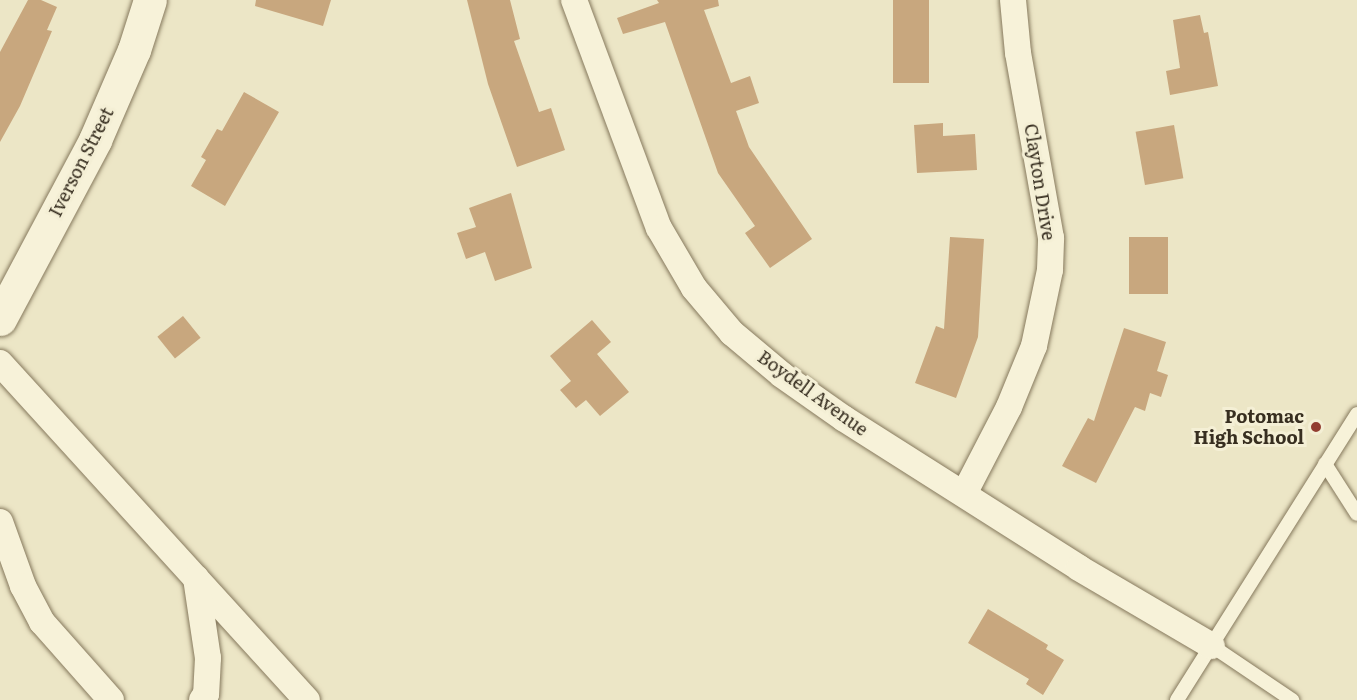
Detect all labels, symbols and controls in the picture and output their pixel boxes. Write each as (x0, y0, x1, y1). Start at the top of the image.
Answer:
street label: Iverson Street (44, 104, 118, 220)
street label: Clayton Drive (1020, 122, 1060, 242)
street label: Boydell Avenue (754, 346, 872, 440)
place label: Potomac High School (1194, 406, 1304, 448)
marker: Potomac High School (1309, 420, 1323, 434)

